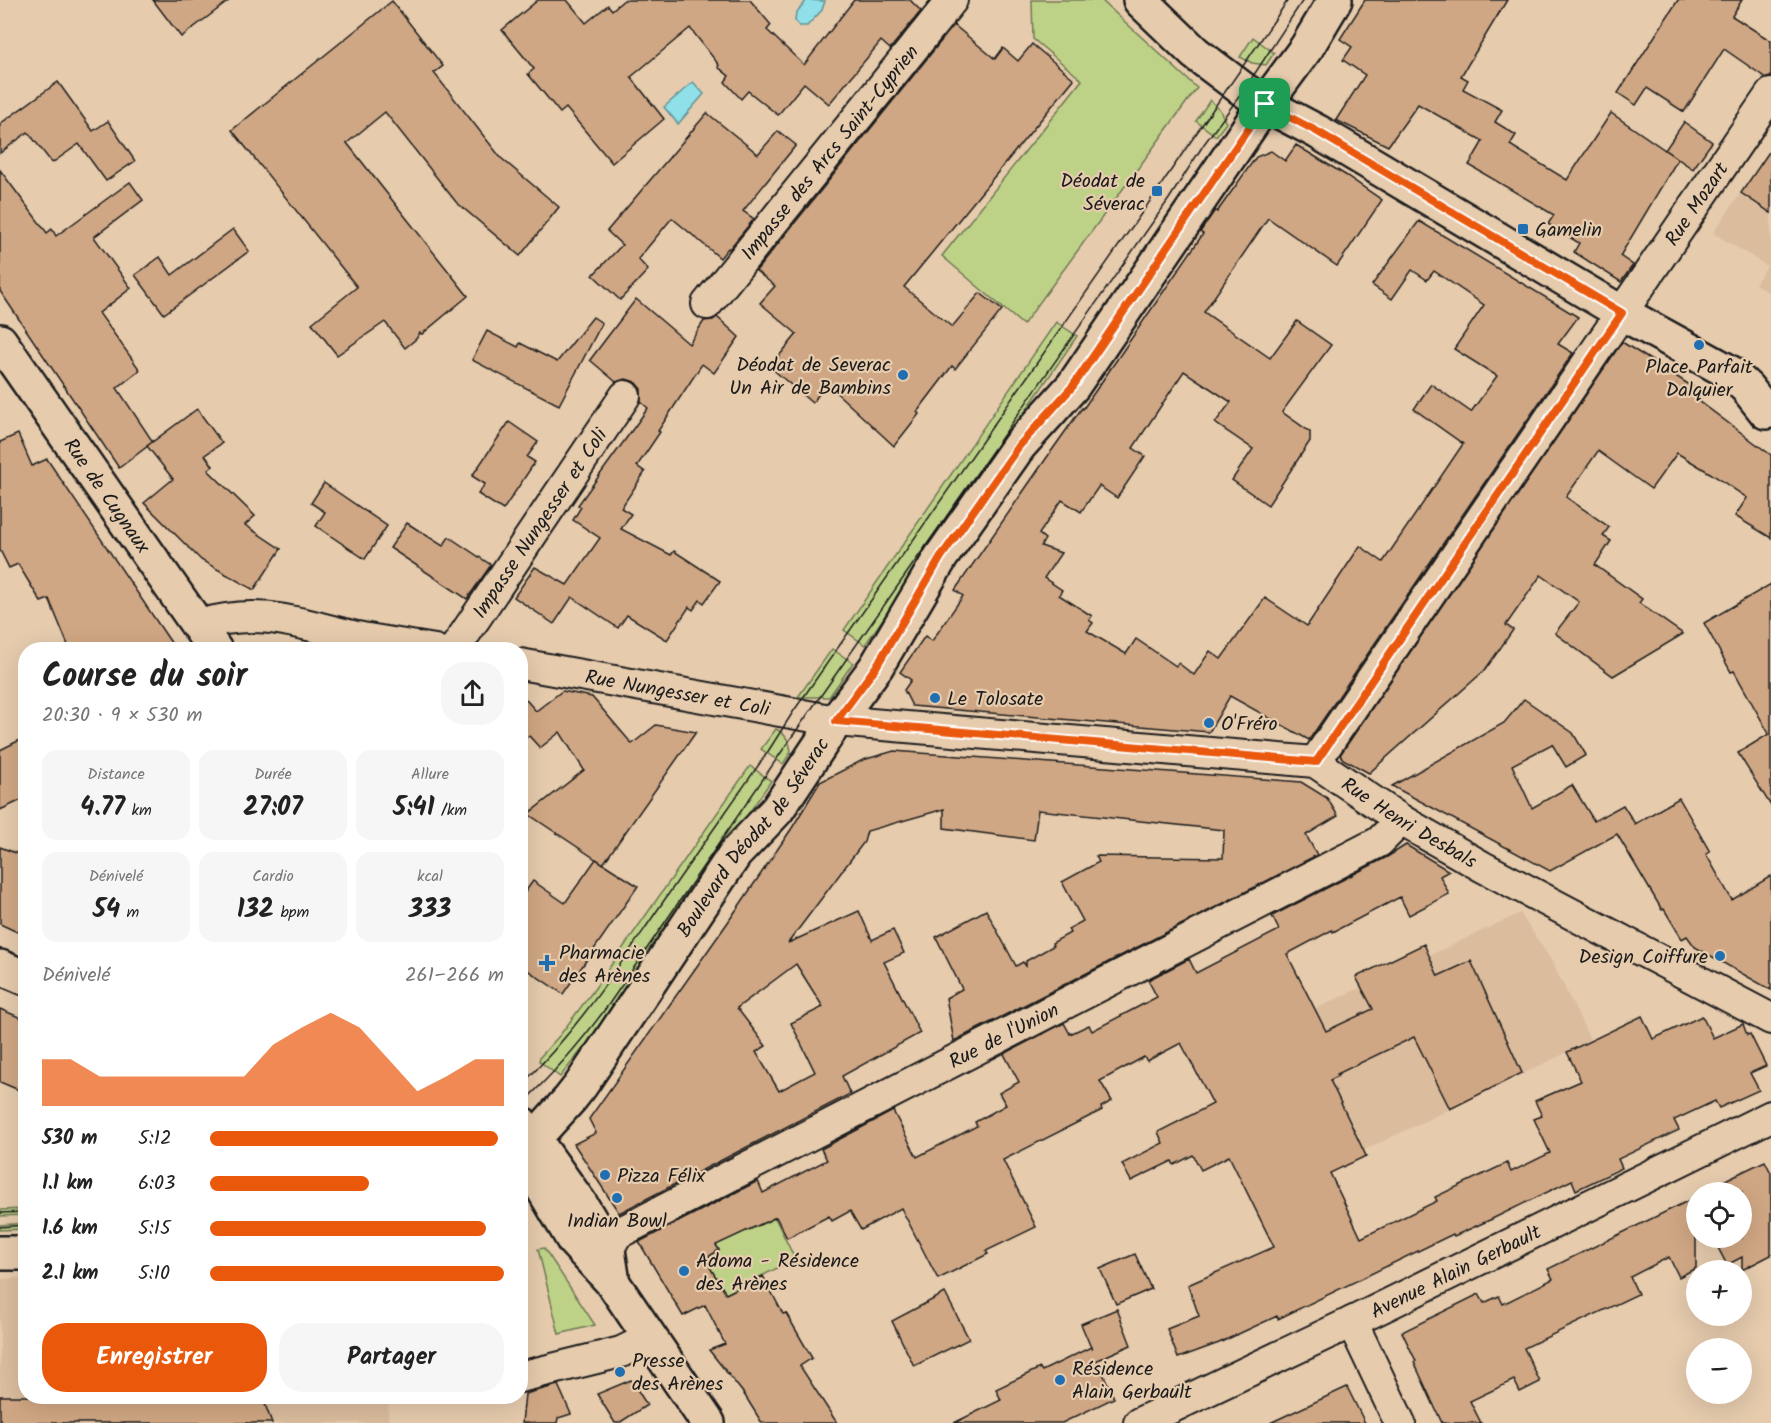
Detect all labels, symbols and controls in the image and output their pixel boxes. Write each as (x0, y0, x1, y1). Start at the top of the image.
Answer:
street label: Impasse des Arcs Saint-Cyprien (734, 39, 928, 268)
pin (1239, 78, 1290, 129)
icon: arrive (1248, 87, 1281, 120)
street label: Rue Mozart (1658, 156, 1738, 253)
place label: Déodat de Séverac (1060, 166, 1145, 221)
marker: Déodat de Séverac (1150, 184, 1164, 198)
place label: Gamelin (1535, 215, 1602, 247)
marker: Gamelin (1516, 222, 1530, 236)
marker: Place Parfait Dalquier (1692, 338, 1706, 352)
place label: Déodat de Severac Un Air de Bambins (729, 350, 891, 405)
place label: Place Parfait Dalquier (1645, 352, 1753, 407)
marker: Déodat de Severac Un Air de Bambins (896, 368, 910, 382)
street label: Impasse Nungesser et Coli (465, 421, 618, 626)
street label: Rue de Cugnaux (54, 432, 158, 561)
text: Course du soir (42, 651, 247, 704)
button: share (441, 662, 504, 725)
street label: Rue Nungesser et Coli (582, 662, 773, 727)
place label: Le Tolosate (947, 684, 1043, 716)
marker: Le Tolosate (928, 691, 942, 705)
text: 20:30 · 9 × 530 m (42, 700, 202, 732)
place label: O'Fréro (1221, 709, 1278, 741)
marker: O'Fréro (1202, 716, 1216, 730)
street label: Boulevard Déodat de Séverac (670, 732, 839, 945)
text: Distance (87, 762, 145, 787)
text: Durée (254, 762, 292, 787)
text: Allure (411, 762, 449, 787)
street label: Rue Henri Desbals (1334, 770, 1483, 878)
text: 4.77 (80, 787, 125, 829)
text: 27:07 (243, 787, 303, 829)
text: 5:41 (393, 787, 435, 829)
text: km (125, 798, 152, 823)
text: /km (435, 798, 467, 823)
text: Dénivelé (89, 864, 143, 889)
text: Cardio (252, 864, 294, 889)
text: kcal (417, 864, 443, 889)
text: 54 (93, 889, 120, 931)
text: 132 (237, 889, 274, 931)
text: 333 (409, 889, 451, 931)
text: m (120, 900, 139, 925)
text: bpm (274, 900, 309, 925)
place label: Pharmacie des Arènes (559, 938, 651, 993)
place label: Design Coiffure (1579, 942, 1708, 974)
marker: Design Coiffure (1713, 949, 1727, 963)
marker: Pharmacie des Arènes (540, 956, 554, 970)
text: Dénivelé (42, 960, 110, 992)
text: 261–266 m (405, 960, 504, 992)
street label: Rue de l'Union (944, 995, 1065, 1079)
text: 530 m (42, 1123, 97, 1155)
text: 5:12 (138, 1123, 172, 1155)
place label: Pizza Félix (617, 1161, 705, 1193)
text: 1.1 km (42, 1168, 93, 1200)
text: 6:03 (138, 1168, 175, 1200)
marker: Pizza Félix (598, 1168, 612, 1182)
map controls (1686, 1182, 1752, 1404)
button: locate (1686, 1182, 1752, 1248)
marker: Indian Bowl (610, 1191, 624, 1205)
place label: Indian Bowl (567, 1206, 667, 1238)
text: 1.6 km (42, 1213, 98, 1245)
text: 5:15 (138, 1213, 171, 1245)
street label: Avenue Alain Gerbault (1365, 1217, 1547, 1329)
place label: Adoma - Résidence des Arènes (696, 1246, 859, 1301)
text: 2.1 km (42, 1258, 98, 1290)
text: 5:10 (138, 1258, 170, 1290)
button: + (1686, 1260, 1752, 1326)
marker: Adoma - Résidence des Arènes (677, 1264, 691, 1278)
button: Enregistrer (42, 1323, 267, 1392)
button: Partager (279, 1323, 504, 1392)
button: − (1686, 1338, 1752, 1404)
place label: Presse des Arènes (632, 1346, 724, 1401)
place label: Résidence Alain Gerbault (1072, 1354, 1192, 1409)
marker: Presse des Arènes (613, 1365, 627, 1379)
marker: Résidence Alain Gerbault (1053, 1373, 1067, 1387)

